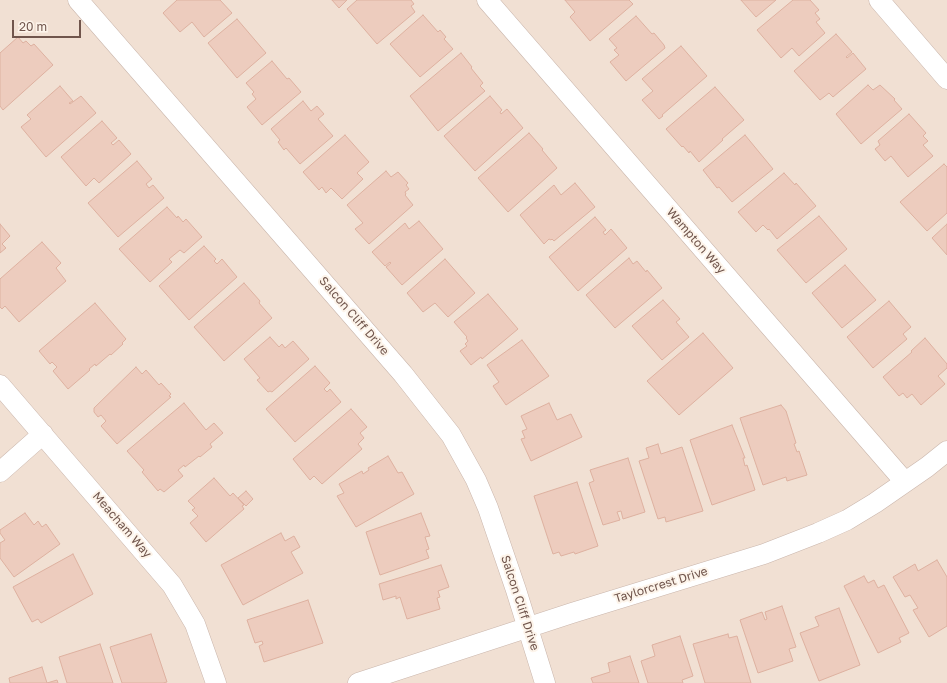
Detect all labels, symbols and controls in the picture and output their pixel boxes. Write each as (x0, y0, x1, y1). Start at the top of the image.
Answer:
scale bar (14, 12, 83, 38)
text: 20 m (19, 19, 47, 34)
street label: Wampton Way (664, 205, 728, 277)
street label: Salcon Cliff Drive (316, 274, 392, 358)
street label: Meacham Way (89, 489, 155, 561)
street label: Salcon Cliff Drive (498, 554, 542, 652)
street label: Taylorcrest Drive (612, 564, 710, 606)

